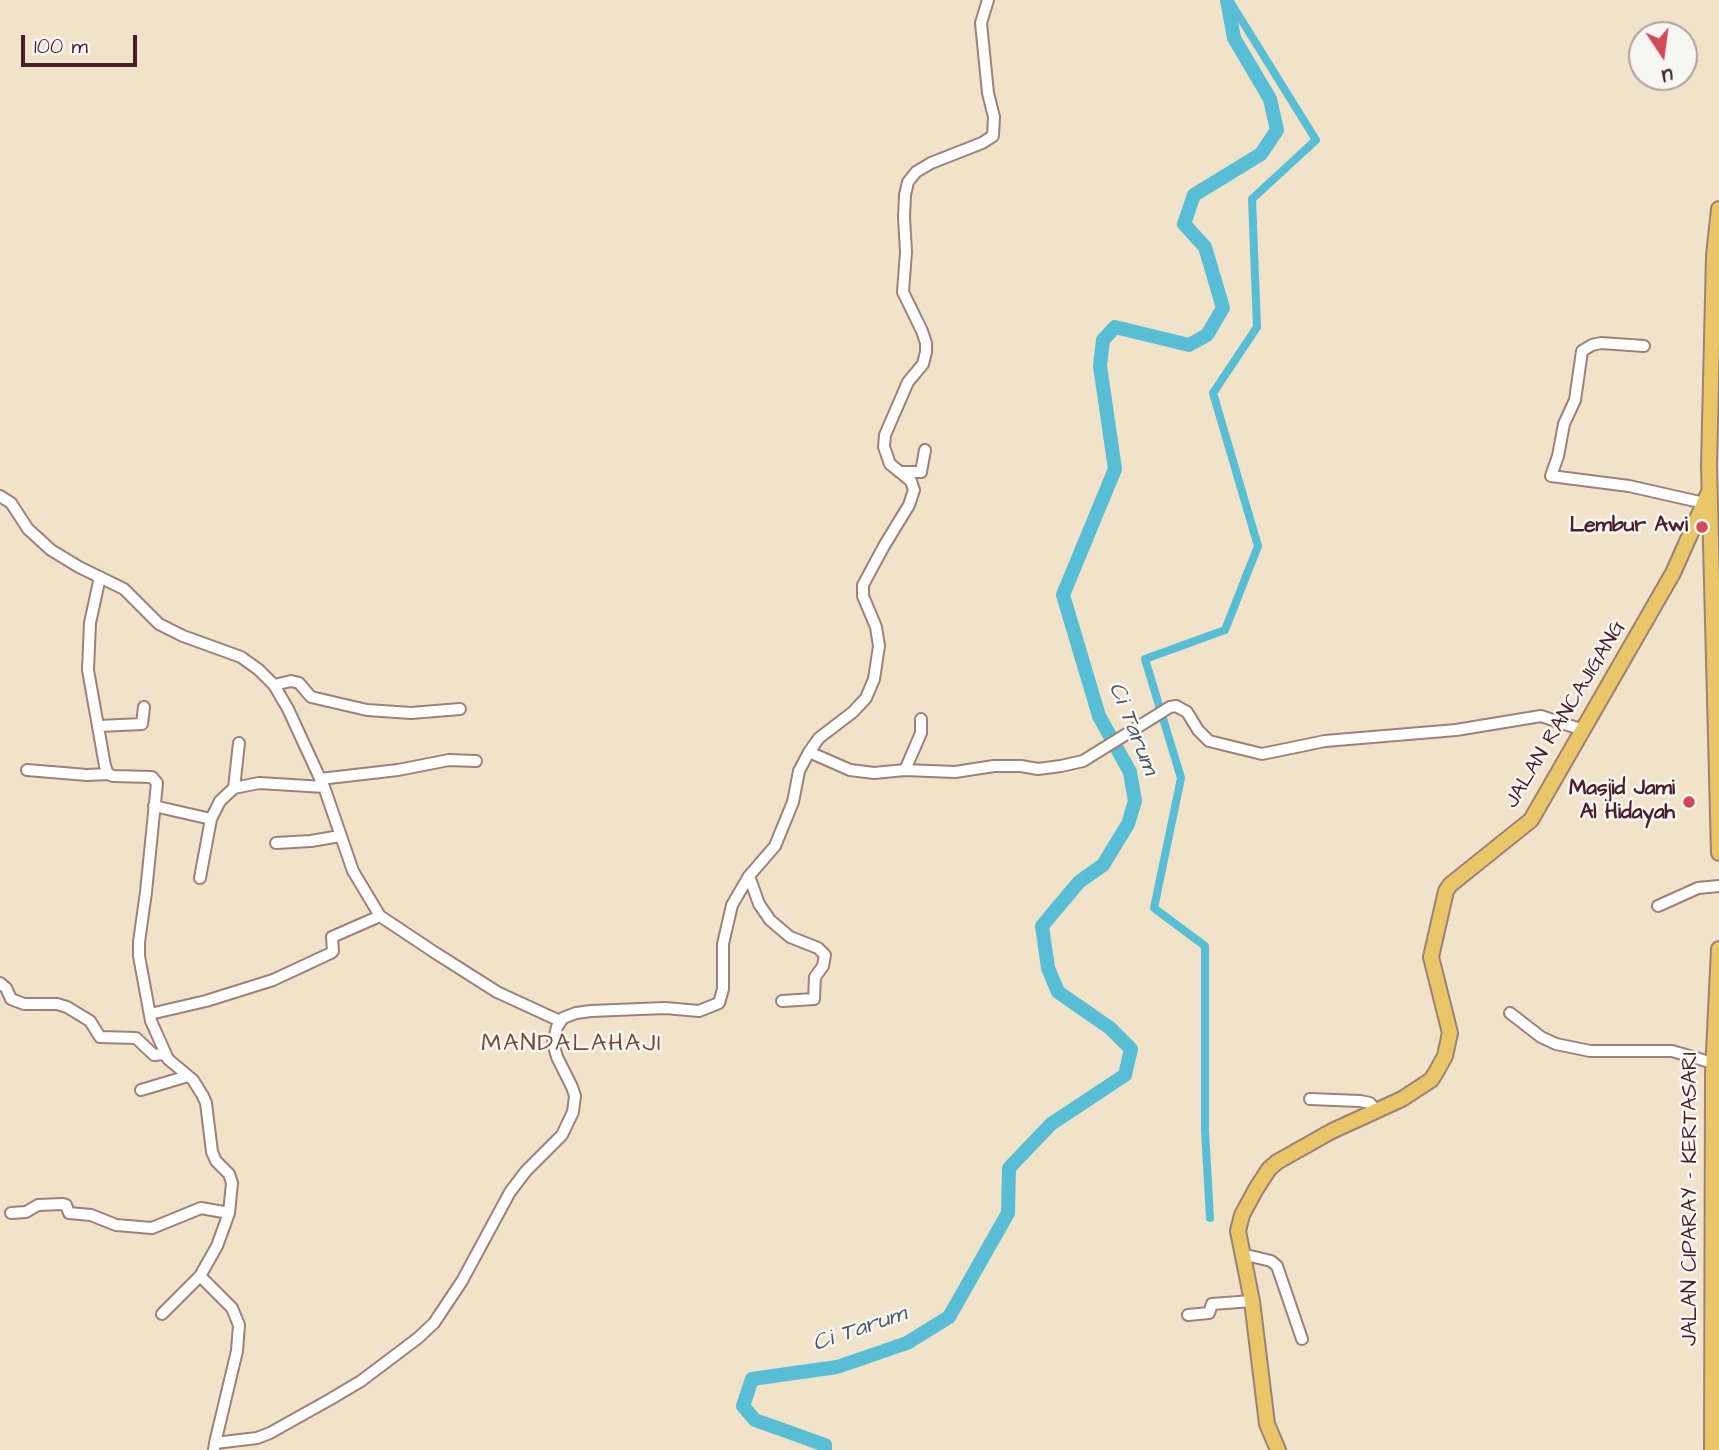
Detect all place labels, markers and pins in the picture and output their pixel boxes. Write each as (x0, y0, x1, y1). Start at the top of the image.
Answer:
place label: Lembur Awi (1570, 514, 1688, 540)
marker: Lembur Awi (1694, 519, 1710, 535)
place label: Masjid Jami Al Hidayah (1569, 777, 1675, 827)
marker: Masjid Jami Al Hidayah (1681, 794, 1697, 810)

